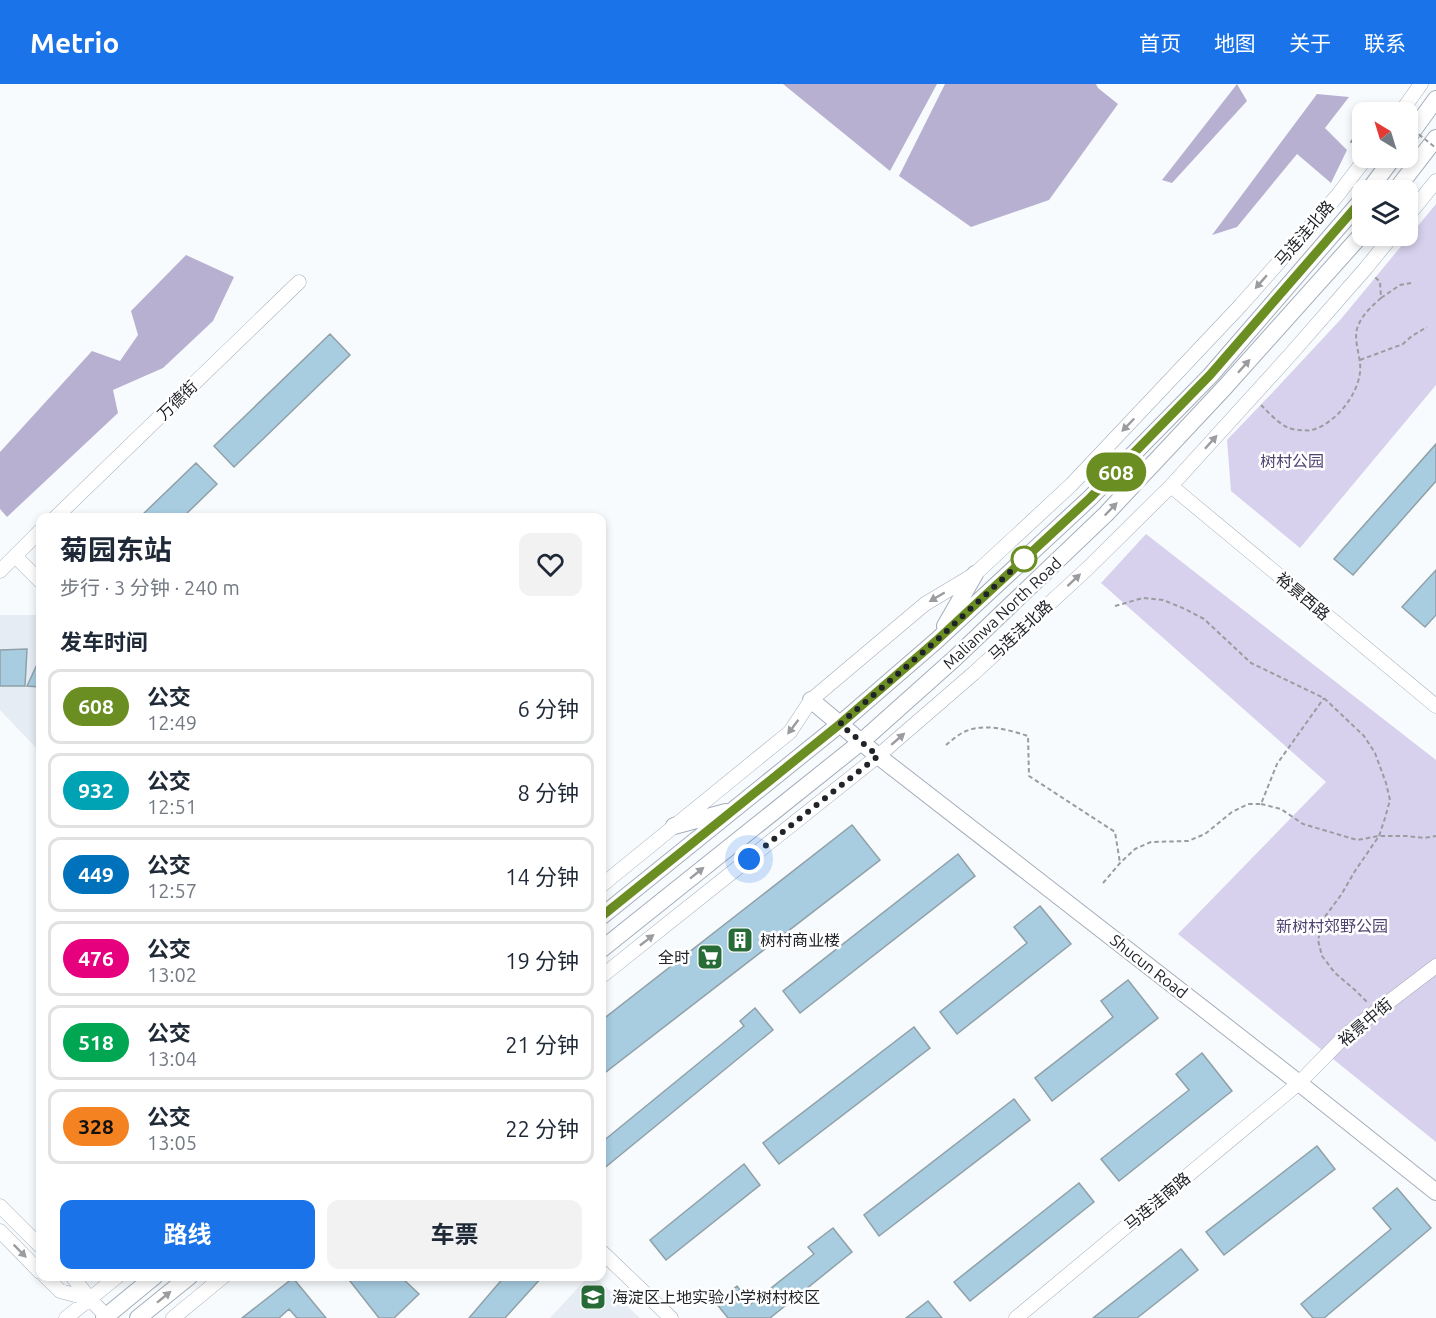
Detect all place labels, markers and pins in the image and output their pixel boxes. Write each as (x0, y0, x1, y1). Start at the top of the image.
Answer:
unlabelled marker (1011, 546, 1037, 572)
building icon: 树村商业楼 (725, 925, 755, 955)
place label: 树村商业楼 (760, 931, 840, 949)
supermarket icon: 全时 (695, 942, 725, 972)
place label: 全时 (658, 948, 690, 966)
school or university icon: 海淀区上地实验小学树村校区 (578, 1282, 608, 1312)
place label: 海淀区上地实验小学树村校区 (612, 1288, 820, 1306)

